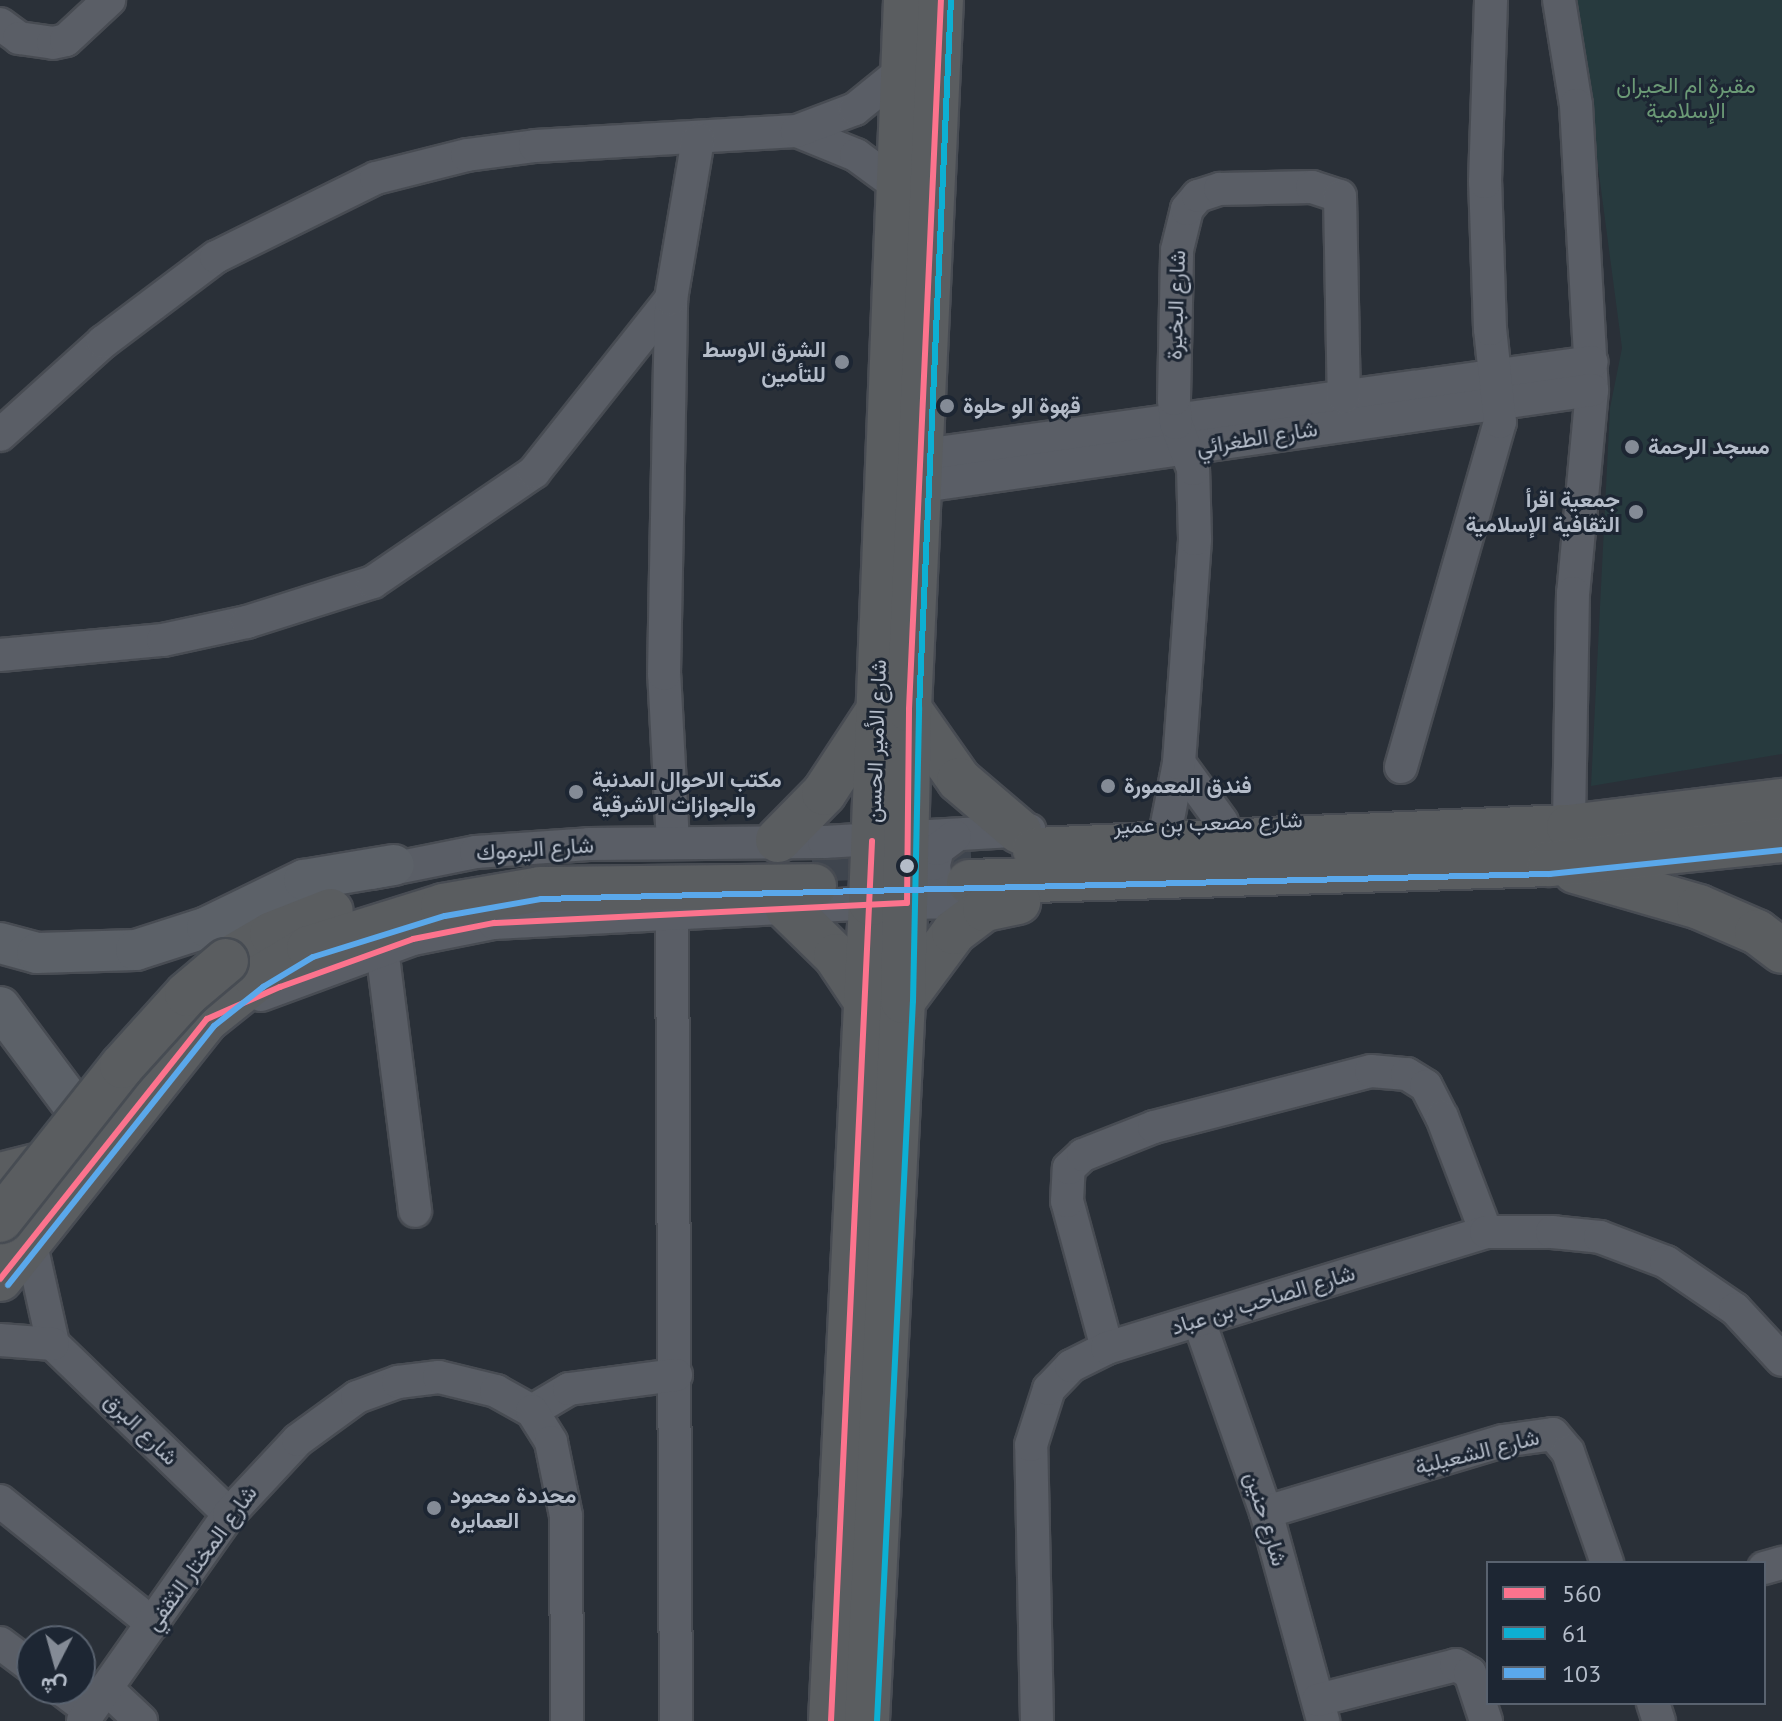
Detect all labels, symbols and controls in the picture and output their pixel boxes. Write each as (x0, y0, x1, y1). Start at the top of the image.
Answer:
park label: مقبرة ام الحيران الإسلامية (1616, 72, 1756, 124)
street label: شارع البخيرة (1161, 250, 1191, 360)
place label: الشرق الاوسط للتأمين (702, 336, 826, 388)
marker: الشرق الاوسط للتأمين (833, 353, 851, 371)
place label: قهوة الو حلوة (963, 393, 1081, 419)
marker: قهوة الو حلوة (938, 397, 956, 415)
street label: شارع الطغرائي (1195, 415, 1319, 461)
place label: مسجد الرحمة (1648, 434, 1770, 460)
marker: مسجد الرحمة (1623, 438, 1641, 456)
place label: جمعية اقرأ الثقافية الإسلامية (1465, 486, 1620, 538)
marker: جمعية اقرأ الثقافية الإسلامية (1627, 503, 1645, 521)
street label: شارع الأمير الحسن (860, 659, 892, 823)
place label: مكتب الاحوال المدنية والجوازات الاشرقية (592, 766, 782, 818)
place label: فندق المعمورة (1124, 773, 1252, 799)
marker: فندق المعمورة (1099, 777, 1117, 795)
marker: مكتب الاحوال المدنية والجوازات الاشرقية (567, 783, 585, 801)
street label: شارع مصعب بن عمير (1113, 807, 1303, 839)
street label: شارع اليرموك (475, 832, 595, 866)
unlabelled marker (899, 858, 915, 874)
street label: شارع الصاحب بن عباد (1168, 1259, 1358, 1341)
street label: شارع البرق (99, 1387, 183, 1471)
street label: شارع الشعيلية (1412, 1424, 1542, 1480)
street label: شارع حنين (1239, 1469, 1293, 1569)
street label: شارع المختار الثقفي (140, 1480, 262, 1636)
place label: محددة محمود العمايره (450, 1482, 577, 1534)
marker: محددة محمود العمايره (425, 1499, 443, 1517)
legend (1486, 1561, 1766, 1705)
text: 560 (1562, 1578, 1601, 1609)
text: 61 (1562, 1618, 1588, 1649)
north arrow (16, 1625, 96, 1705)
text: 103 (1562, 1658, 1601, 1689)
text: ش (39, 1672, 68, 1702)

